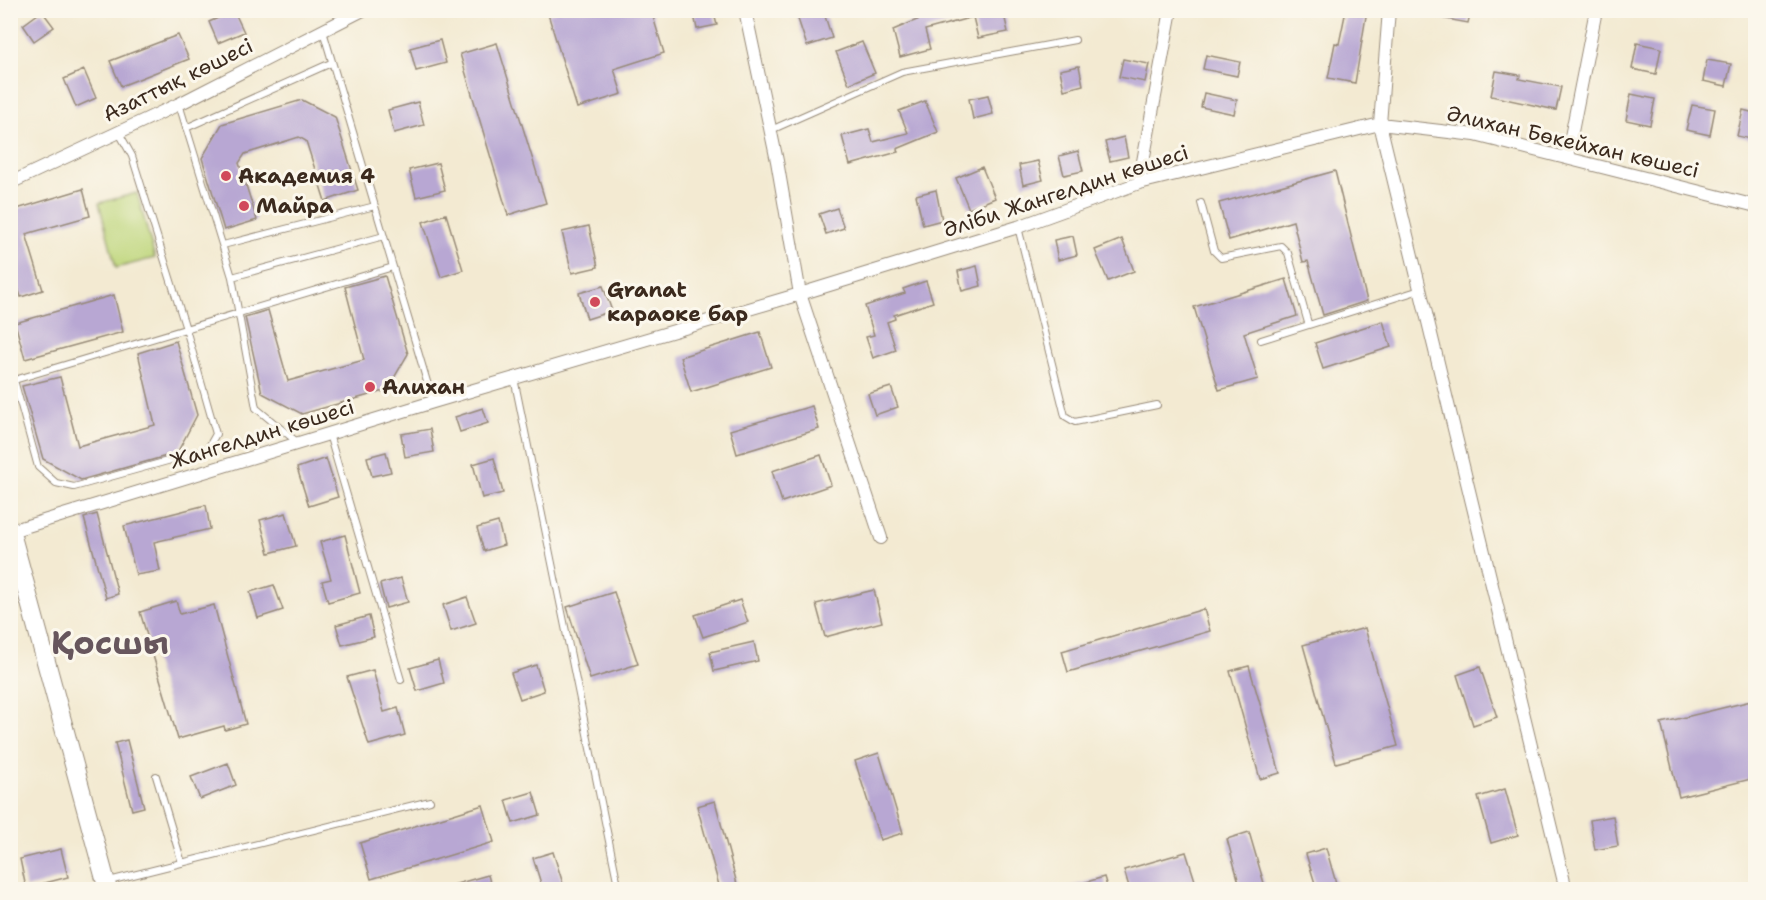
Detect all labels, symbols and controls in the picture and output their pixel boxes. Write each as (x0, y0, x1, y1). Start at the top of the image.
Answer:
street label: Азаттық көшесі (98, 32, 258, 128)
street label: Әлихан Бөкейхан көшесі (1444, 99, 1702, 185)
street label: Әліби Жангелдин көшесі (940, 138, 1192, 244)
place label: Академия 4 (238, 162, 375, 190)
marker: Академия 4 (219, 169, 233, 183)
place label: Майра (256, 192, 334, 220)
marker: Майра (237, 199, 251, 213)
place label: Granat караоке бар (607, 276, 748, 328)
marker: Granat караоке бар (588, 295, 602, 309)
place label: Алихан (382, 373, 465, 401)
marker: Алихан (363, 380, 377, 394)
street label: Жангелдин көшесі (166, 393, 358, 475)
district label: Қосшы (51, 620, 169, 665)

